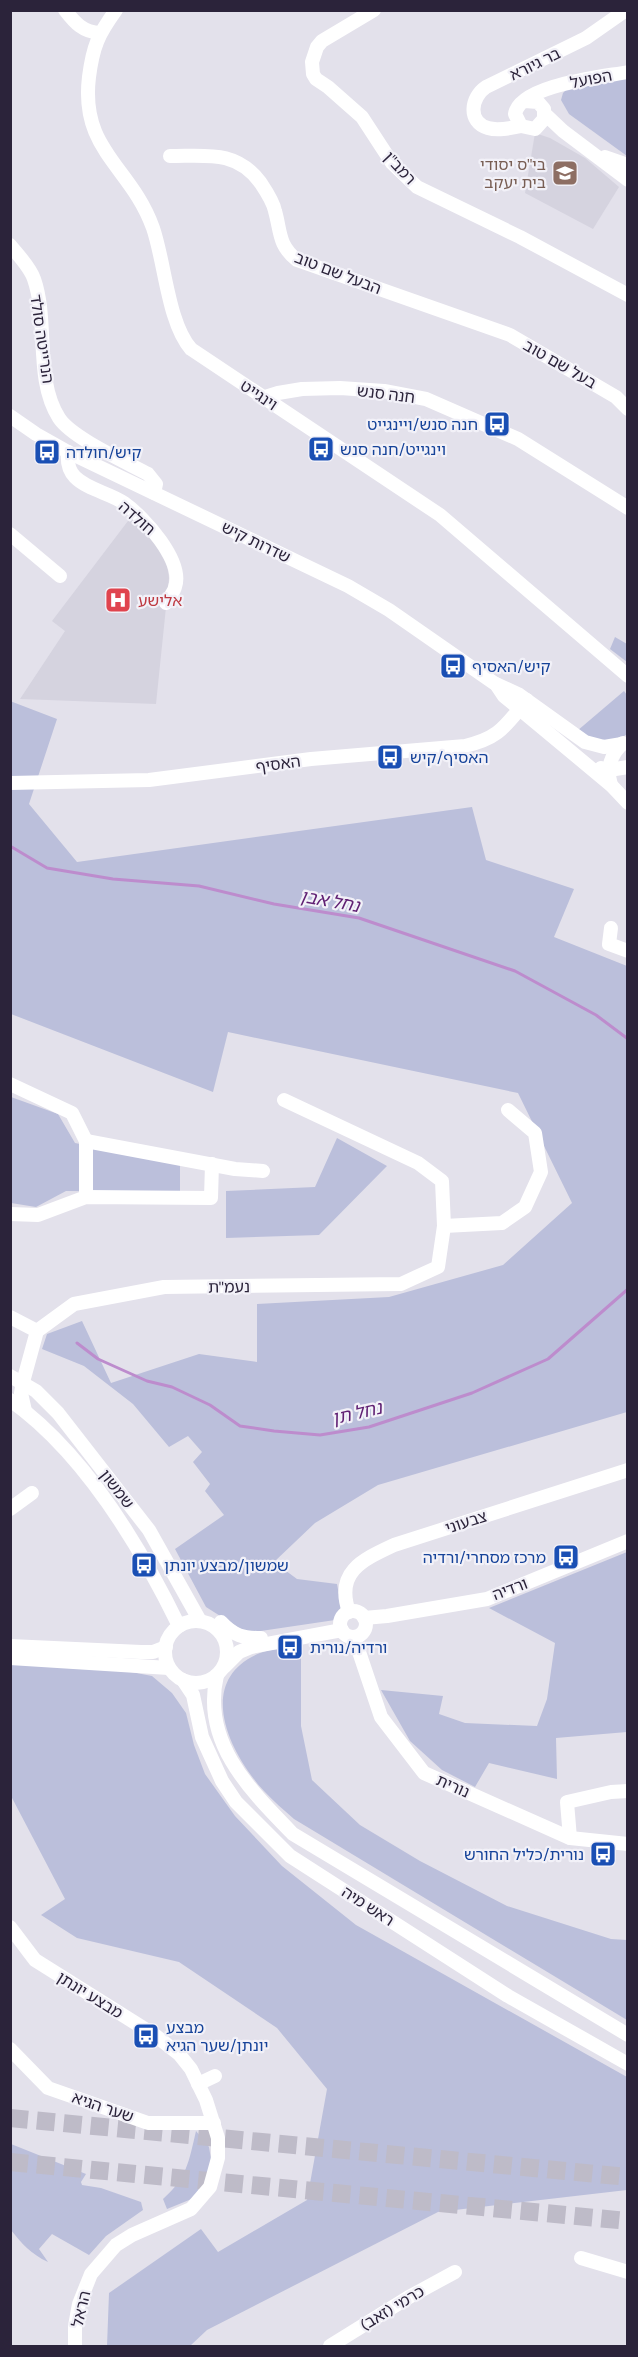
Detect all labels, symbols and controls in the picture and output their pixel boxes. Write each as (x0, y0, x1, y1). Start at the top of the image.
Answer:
street label: בר גיורא (506, 44, 564, 84)
street label: הפועל (568, 66, 614, 92)
street label: רמב"ן (380, 148, 420, 188)
place label: בי"ס יסודי בית יעקב (480, 155, 546, 192)
school or university icon: בי"ס יסודי בית יעקב (550, 158, 580, 188)
street label: הבעל שם טוב (292, 248, 384, 298)
street label: הנרייטה סולד (26, 293, 58, 385)
street label: בעל שם טוב (520, 335, 600, 393)
street label: וינגייט (237, 376, 281, 414)
street label: חנה סנש (356, 381, 416, 407)
bus stop icon: חנה סנש/ויינגייט (482, 409, 512, 439)
place label: חנה סנש/ויינגייט (367, 415, 478, 434)
bus stop icon: וינגייט/חנה סנש (306, 434, 336, 464)
bus stop icon: קיש/חולדה (32, 437, 62, 467)
place label: וינגייט/חנה סנש (340, 440, 446, 459)
place label: קיש/חולדה (66, 443, 141, 462)
street label: חולדה (115, 497, 159, 539)
street label: שדרות קיש (219, 517, 293, 567)
hospital icon: אלישע (103, 585, 133, 615)
place label: אלישע (138, 591, 182, 610)
bus stop icon: קיש/האסיף (438, 651, 468, 681)
place label: קיש/האסיף (472, 657, 550, 676)
bus stop icon: האסיף/קיש (375, 742, 405, 772)
place label: האסיף/קיש (410, 748, 488, 767)
street label: האסיף (254, 751, 302, 777)
water label: נחל אבן (299, 885, 362, 917)
street label: נעמ"ת (208, 1277, 250, 1297)
water label: נחל תן (330, 1396, 385, 1429)
street label: שמשון (96, 1466, 138, 1512)
street label: צבעוני (443, 1506, 489, 1538)
bus stop icon: מרכז מסחרי/ורדיה (551, 1542, 581, 1572)
place label: מרכז מסחרי/ורדיה (423, 1548, 546, 1567)
bus stop icon: שמשון/מבצע יונתן (129, 1550, 159, 1580)
place label: שמשון/מבצע יונתן (164, 1556, 289, 1575)
street label: ורדיה (490, 1574, 530, 1604)
bus stop icon: ורדיה/נורית (275, 1632, 305, 1662)
place label: ורדיה/נורית (310, 1638, 387, 1657)
street label: נורית (433, 1770, 473, 1802)
bus stop icon: נורית/כליל החורש (588, 1839, 618, 1869)
place label: נורית/כליל החורש (464, 1845, 584, 1864)
street label: ראש מיה (338, 1882, 398, 1930)
street label: מבצע יונתן (54, 1967, 126, 2023)
place label: מבצע יונתן/שער הגיא (166, 2018, 268, 2055)
bus stop icon: מבצע יונתן/שער הגיא (131, 2021, 161, 2051)
street label: שער הגיא (70, 2088, 136, 2126)
street label: כרמי (זאב) (356, 2281, 428, 2335)
street label: הראל (68, 2289, 94, 2329)

